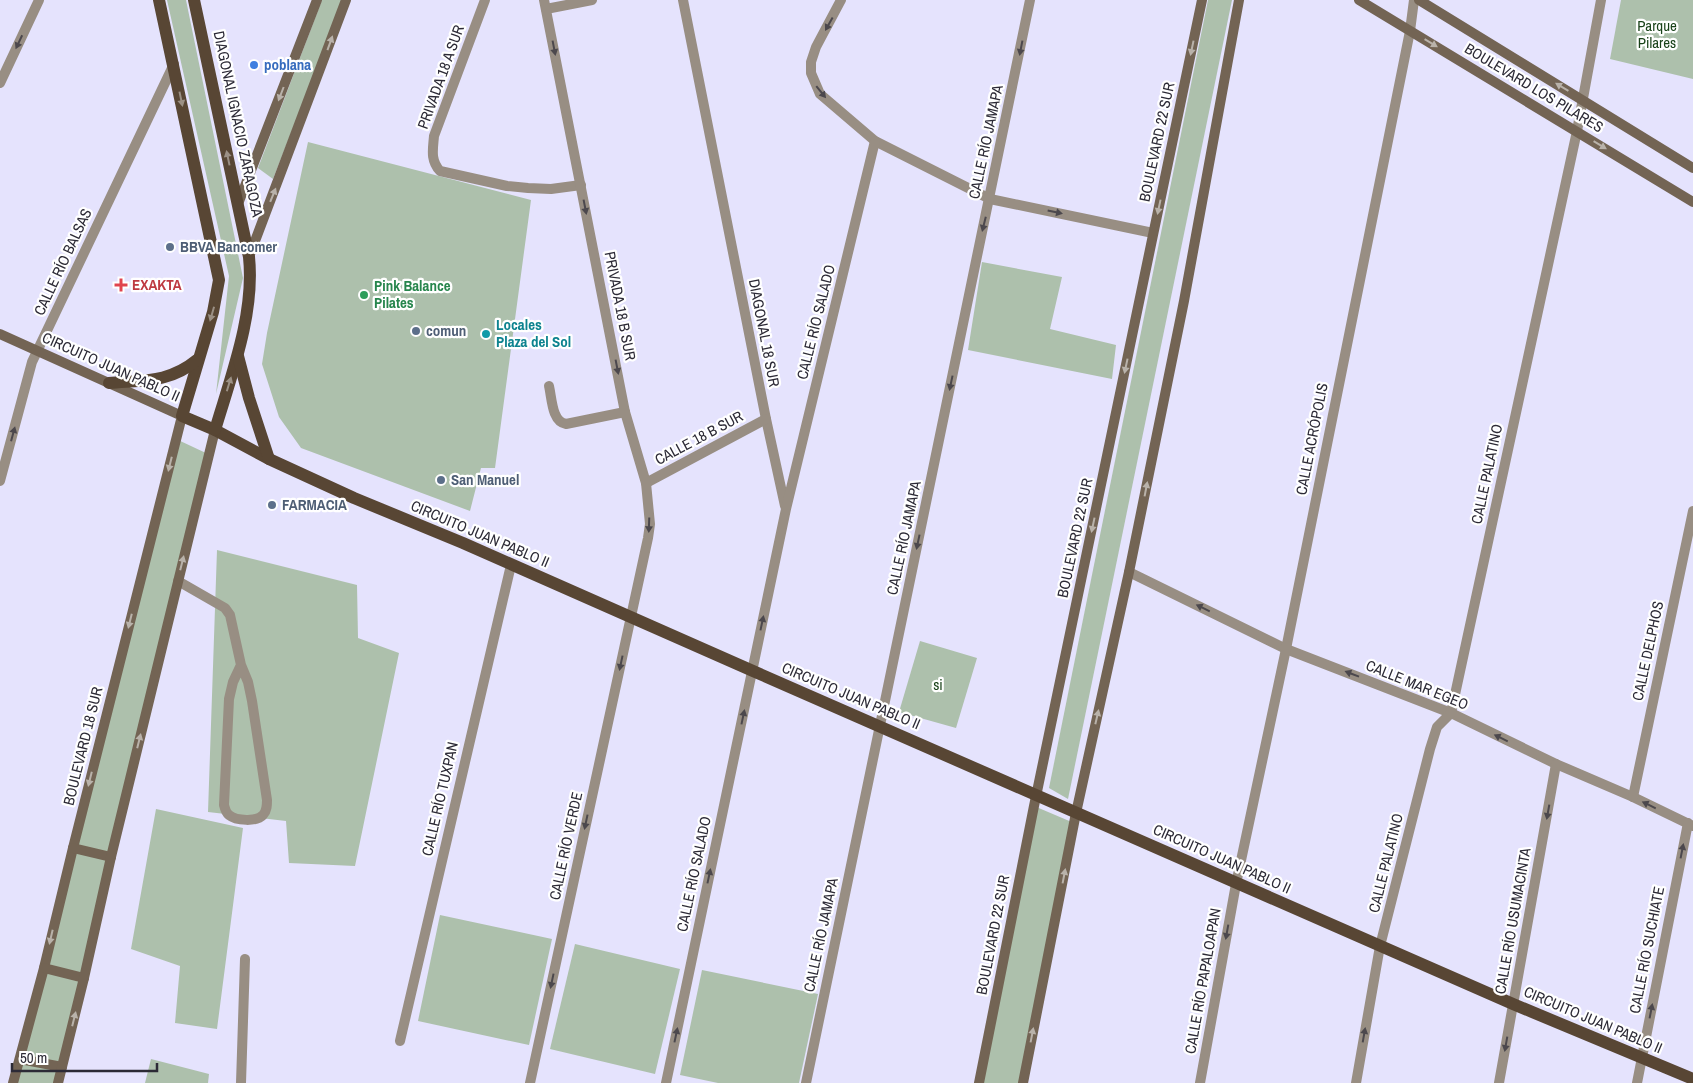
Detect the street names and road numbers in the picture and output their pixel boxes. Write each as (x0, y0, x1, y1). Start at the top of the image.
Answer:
street label: PRIVADA 18 A SUR (412, 22, 469, 132)
street label: DIAGONAL IGNACIO ZARAGOZA (209, 29, 269, 220)
street label: BOULEVARD LOS PILARES (1461, 38, 1608, 137)
street label: BOULEVARD 22 SUR (1134, 80, 1179, 203)
street label: CALLE RÍO JAMAPA (963, 82, 1008, 201)
street label: CALLE RÍO BALSAS (29, 205, 96, 319)
street label: PRIVADA 18 B SUR (600, 250, 641, 362)
street label: CALLE RÍO SALADO (791, 262, 840, 381)
street label: DIAGONAL 18 SUR (744, 277, 785, 389)
street label: CIRCUITO JUAN PABLO II (39, 327, 183, 406)
street label: CALLE ACRÓPOLIS (1290, 381, 1333, 497)
street label: CALLE 18 B SUR (651, 405, 747, 470)
street label: CALLE PALATINO (1466, 422, 1507, 526)
street label: BOULEVARD 22 SUR (1052, 476, 1097, 599)
street label: CALLE RÍO JAMAPA (881, 478, 926, 597)
street label: CIRCUITO JUAN PABLO II (408, 495, 553, 572)
street label: CALLE DELPHOS (1627, 599, 1668, 703)
street label: CALLE MAR EGEO (1363, 654, 1472, 715)
street label: CIRCUITO JUAN PABLO II (779, 657, 924, 734)
street label: BOULEVARD 18 SUR (58, 684, 107, 807)
street label: CALLE RÍO TUXPAN (416, 740, 463, 858)
street label: CALLE RÍO VERDE (544, 790, 587, 902)
street label: CALLE PALATINO (1363, 811, 1408, 915)
street label: CALLE RÍO SALADO (671, 814, 716, 934)
street label: CIRCUITO JUAN PABLO II (1150, 819, 1294, 898)
street label: CALLE RÍO USUMACINTA (1489, 845, 1536, 996)
street label: BOULEVARD 22 SUR (971, 873, 1014, 997)
street label: CALLE RÍO JAMAPA (798, 875, 843, 994)
street label: CALLE RÍO SUCHIATE (1624, 885, 1669, 1015)
street label: CALLE RÍO PAPALOAPAN (1179, 906, 1226, 1055)
street label: CIRCUITO JUAN PABLO II (1521, 981, 1666, 1058)

